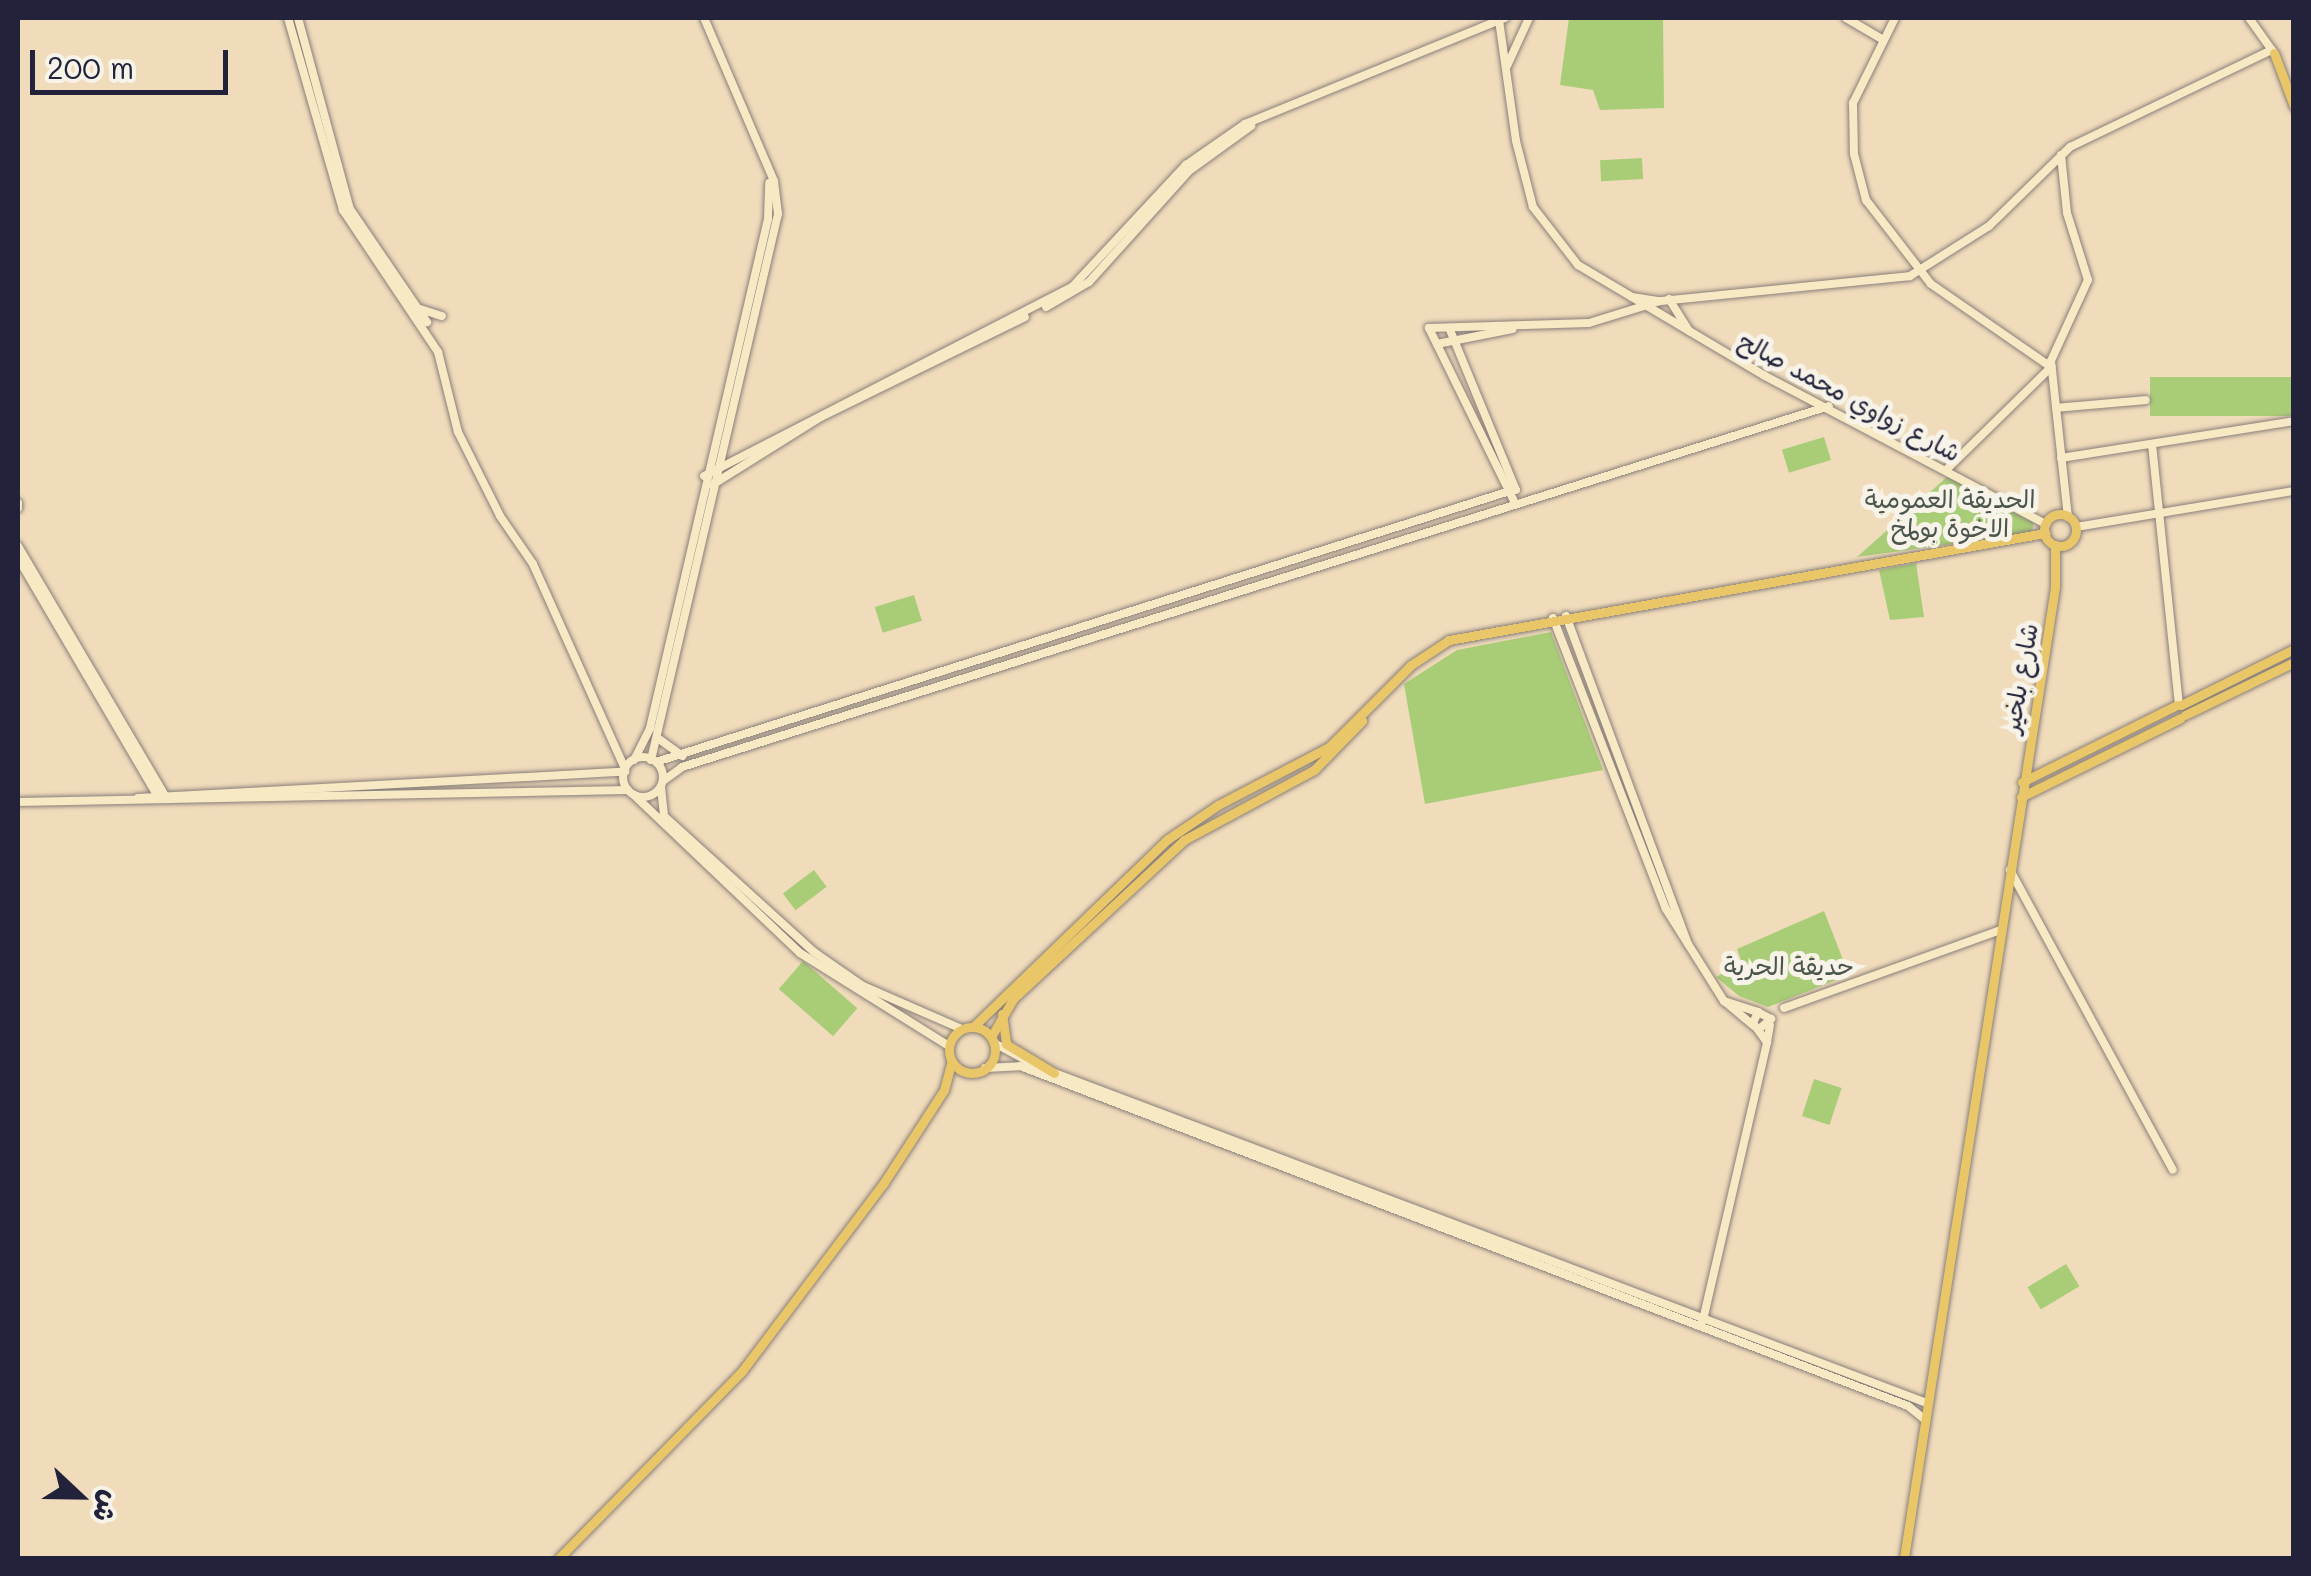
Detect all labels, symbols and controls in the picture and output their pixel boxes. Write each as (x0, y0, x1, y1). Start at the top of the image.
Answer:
scale bar (35, 30, 232, 92)
text: 200 m (47, 47, 134, 87)
street label: شارع زواوي محمد صالح (1734, 325, 1966, 467)
park label: الحديقة العمومية الاخوة بولمخ (1865, 484, 2035, 543)
street label: شارع بلخير (1995, 621, 2043, 735)
park label: حديقة الحرية (1724, 950, 1854, 980)
north arrow (30, 1446, 130, 1546)
text: ش (85, 1486, 130, 1528)

